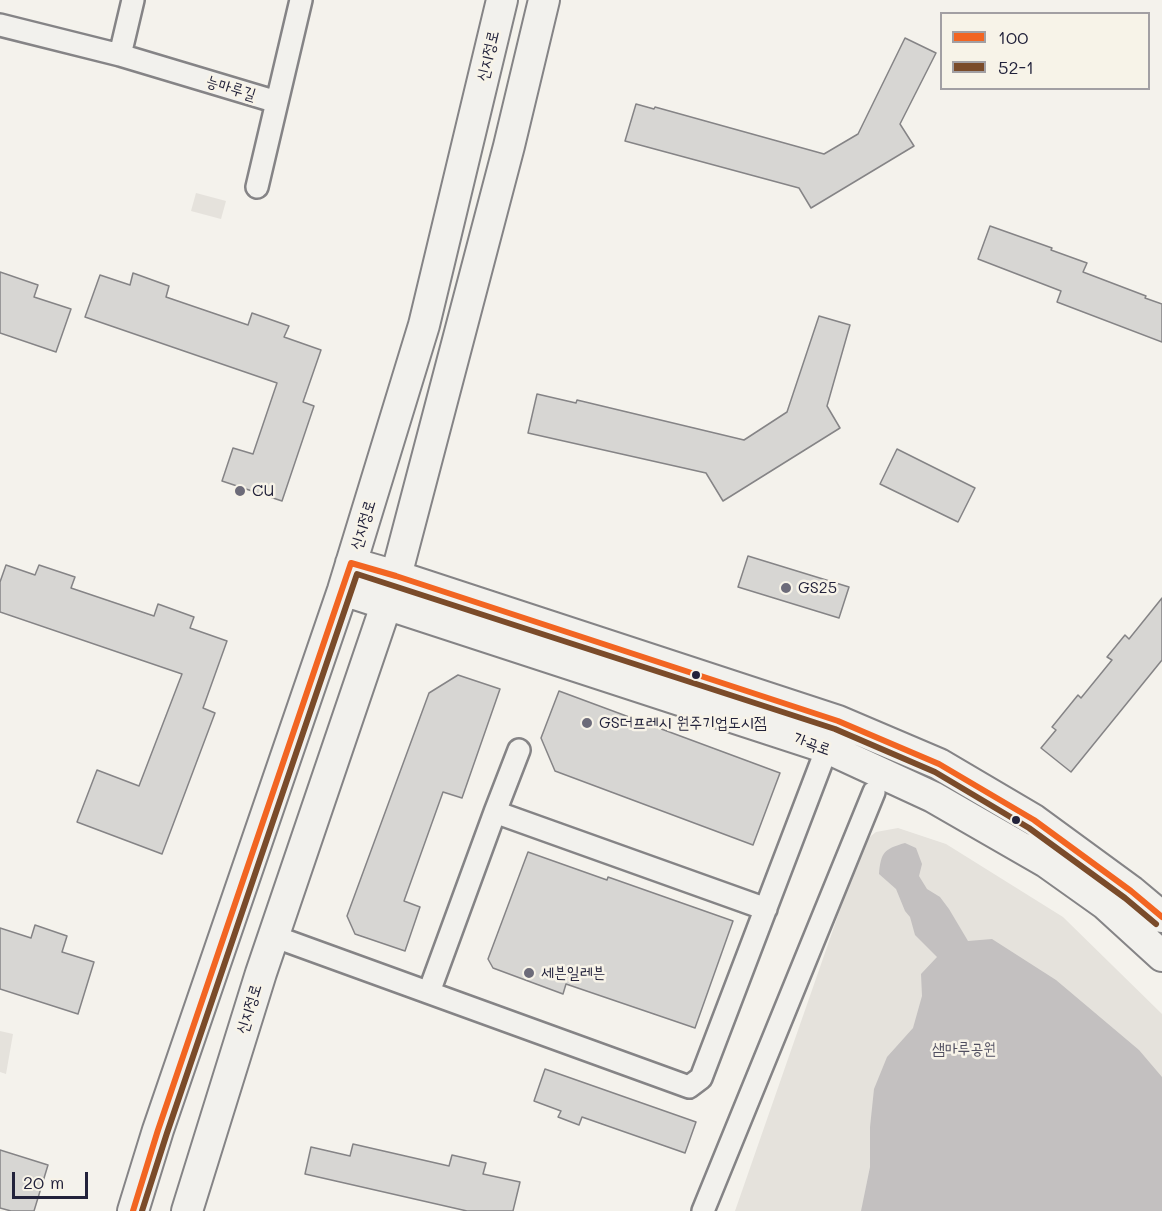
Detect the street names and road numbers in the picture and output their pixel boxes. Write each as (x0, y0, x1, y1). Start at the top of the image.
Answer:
street label: 신지정로 (473, 29, 503, 83)
street label: 능마루길 (204, 71, 258, 105)
street label: 신지정로 (346, 498, 380, 552)
street label: 가곡로 (791, 728, 833, 760)
street label: 신지정로 (232, 982, 266, 1036)

